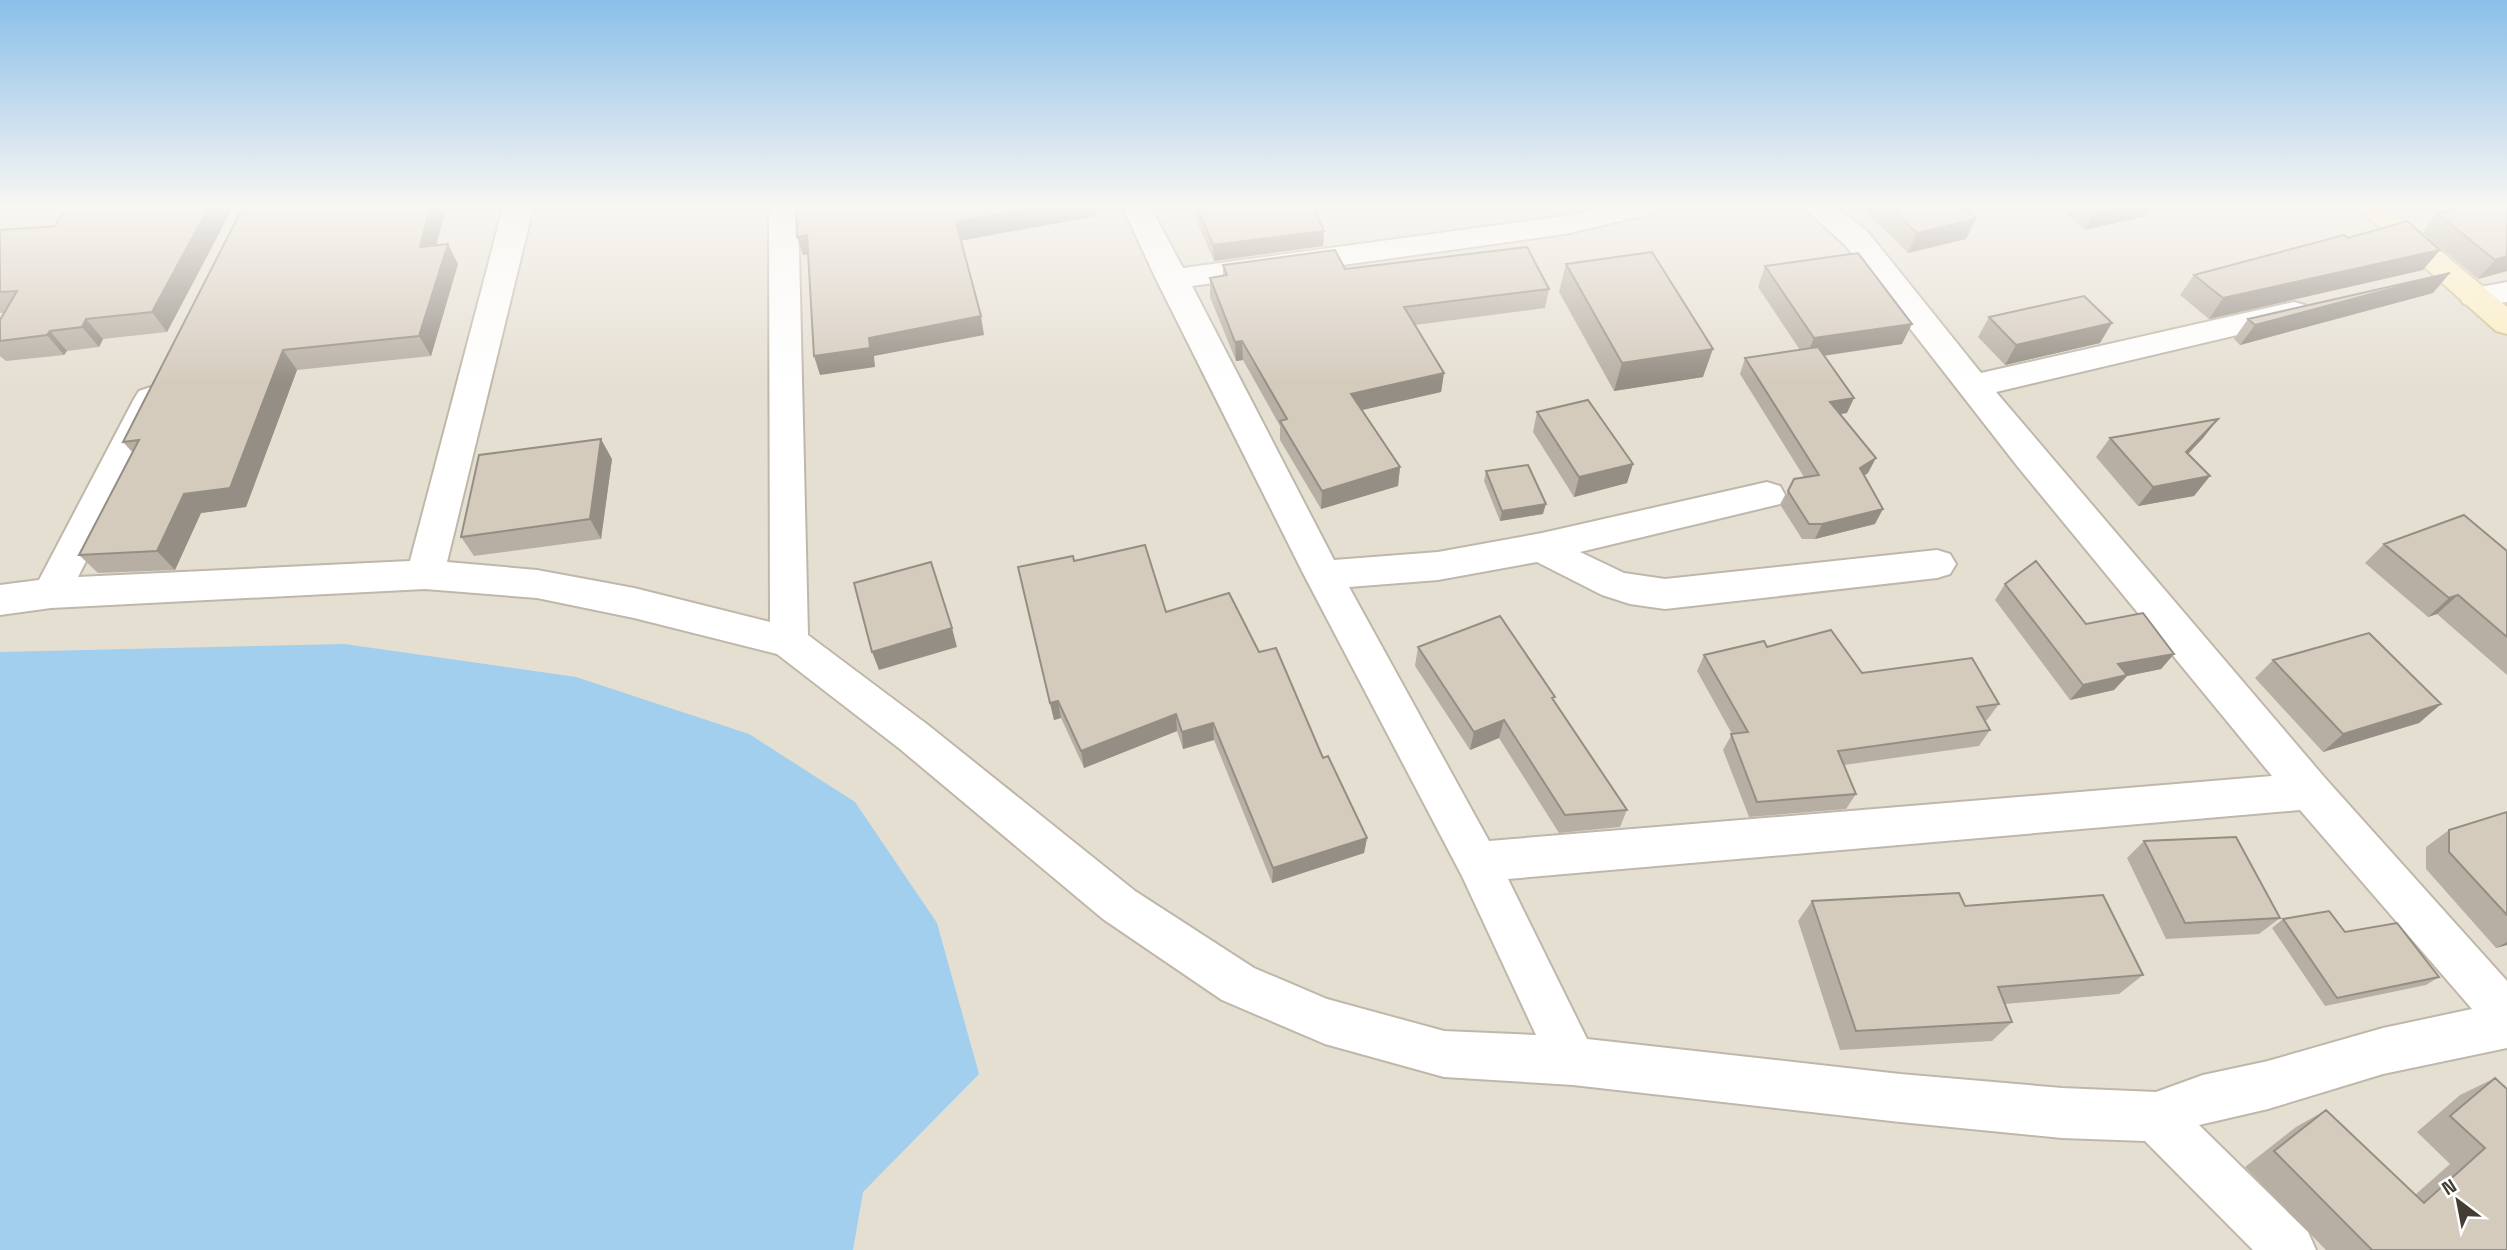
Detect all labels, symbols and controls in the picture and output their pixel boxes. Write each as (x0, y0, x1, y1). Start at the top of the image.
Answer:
north arrow (2423, 1166, 2493, 1236)
text: N (2437, 1173, 2461, 1201)

